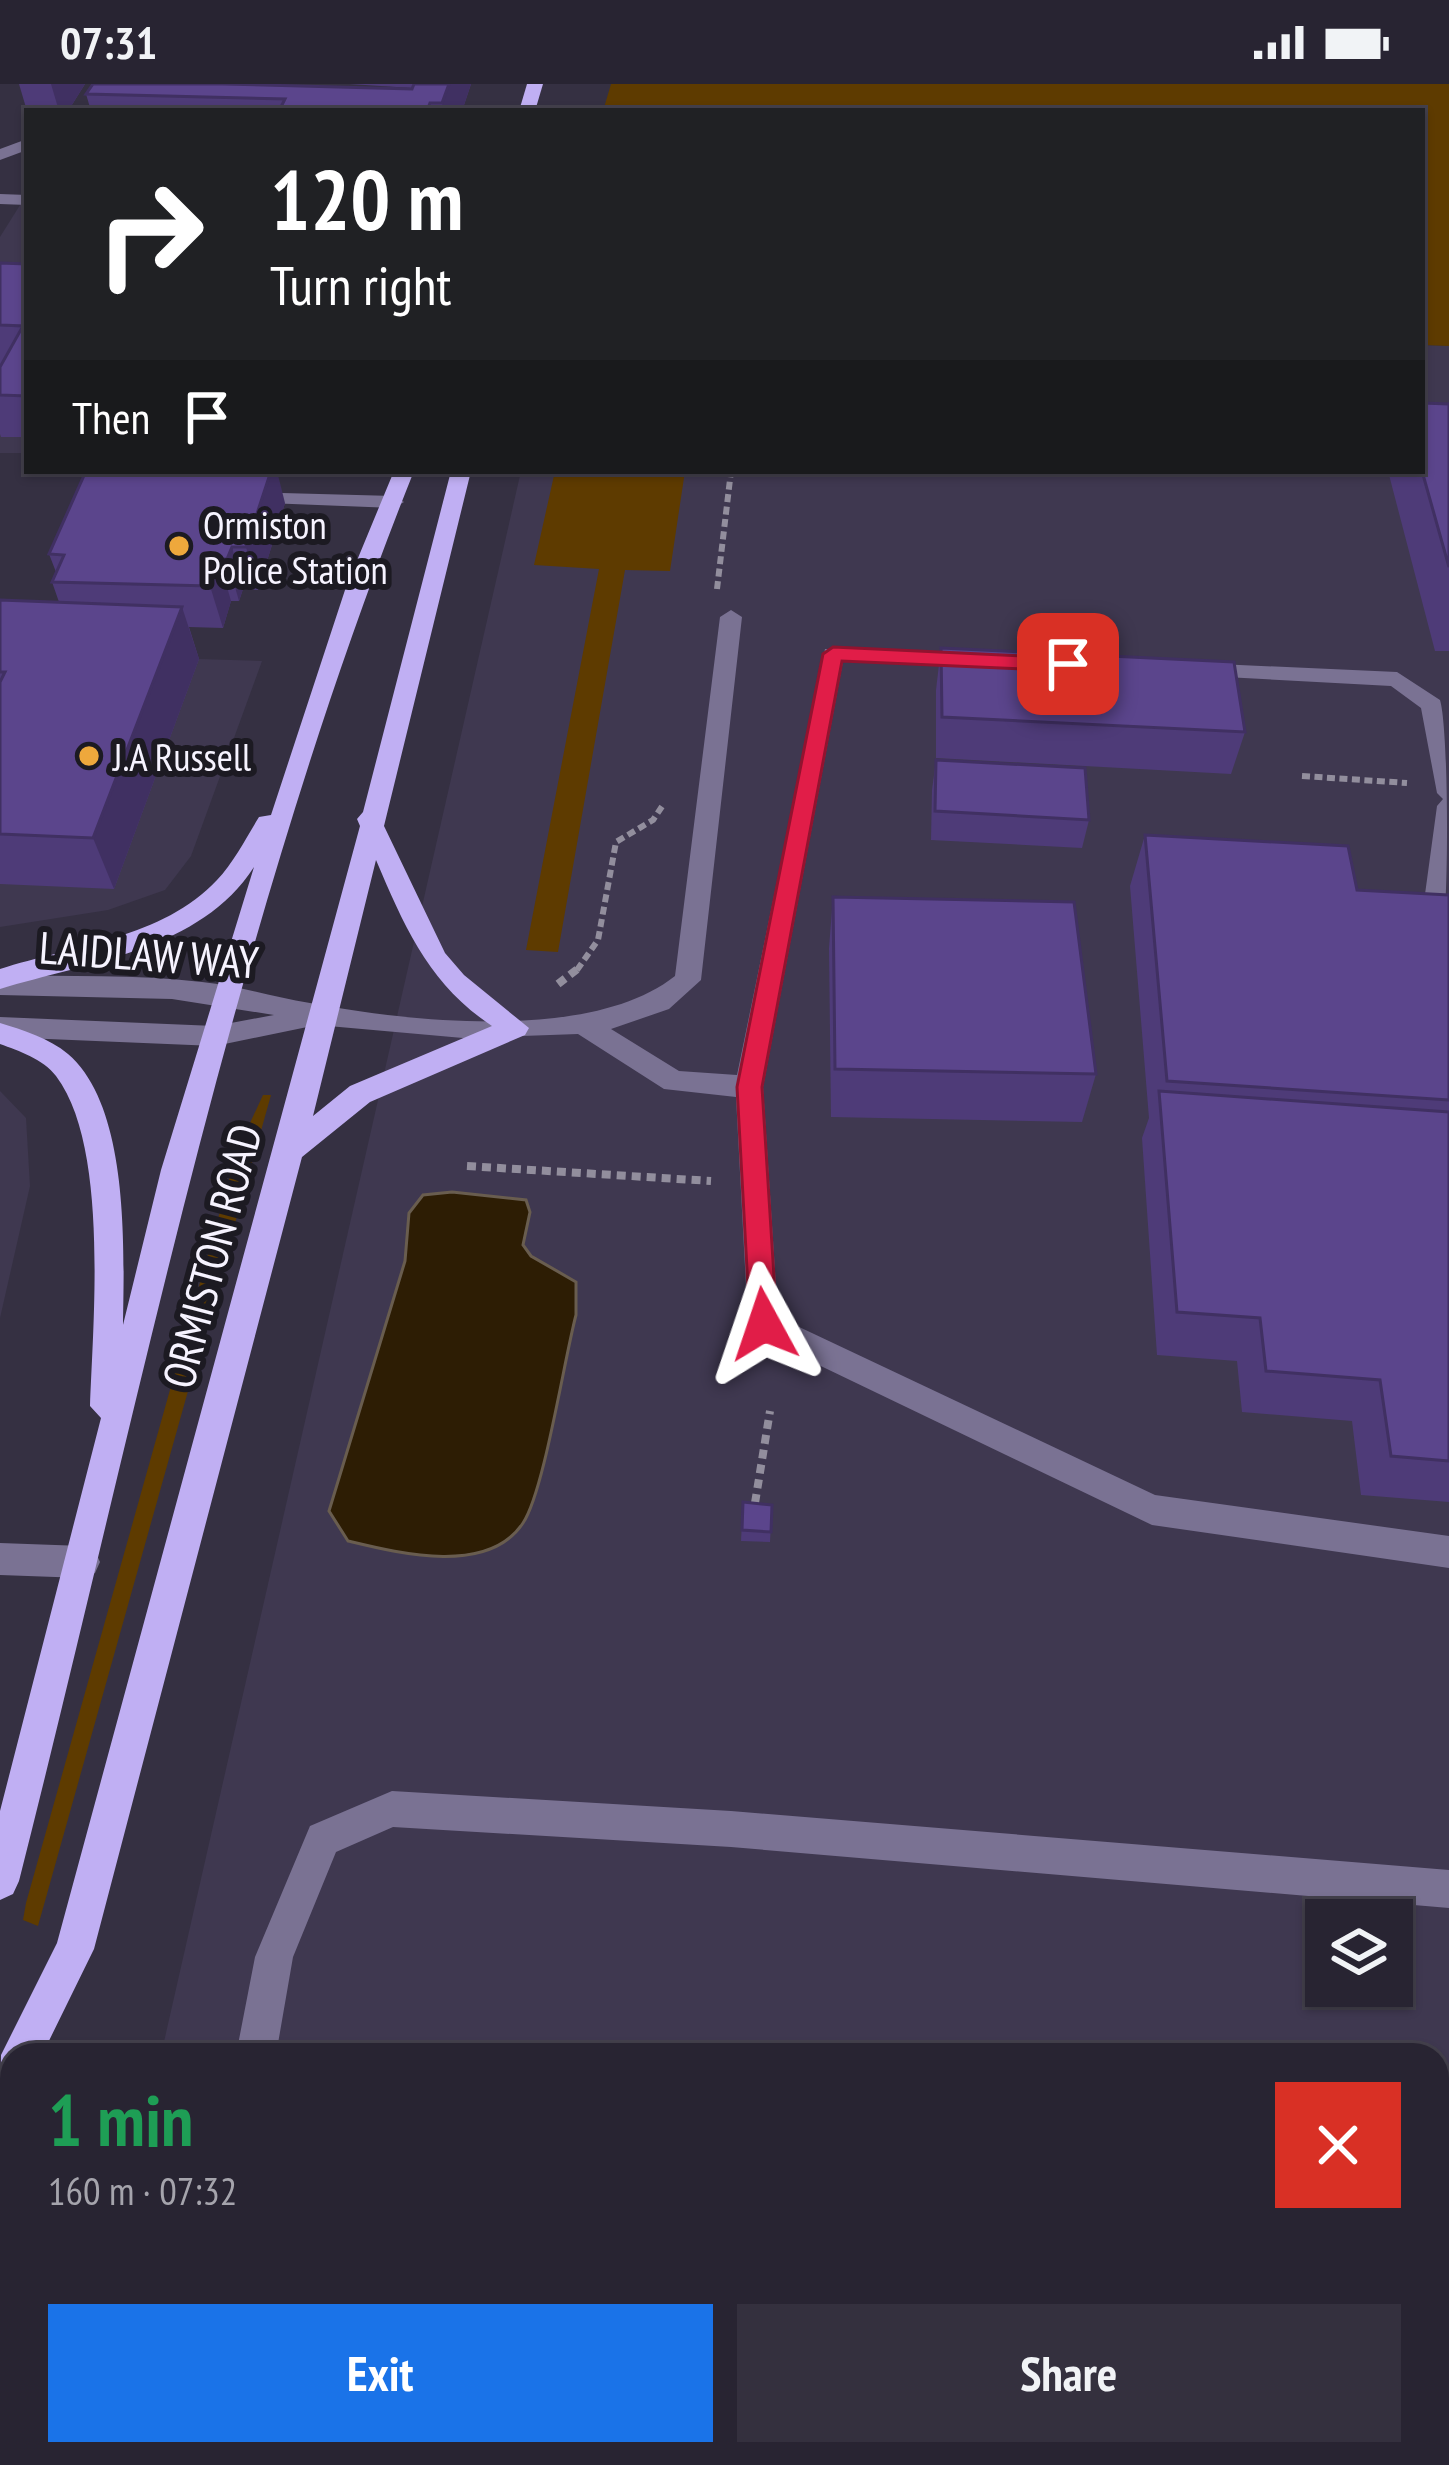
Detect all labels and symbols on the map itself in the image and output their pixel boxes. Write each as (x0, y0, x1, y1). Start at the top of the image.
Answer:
place label: Ormiston Police Station (203, 499, 388, 595)
marker: Ormiston Police Station (166, 533, 192, 559)
pin (1017, 613, 1119, 715)
place label: J.A Russell (111, 731, 251, 782)
marker: J.A Russell (76, 743, 102, 769)
street label: LAIDLAW WAY (37, 917, 261, 991)
street label: ORMISTON ROAD (148, 1118, 274, 1394)
position arrow (701, 1261, 827, 1387)

